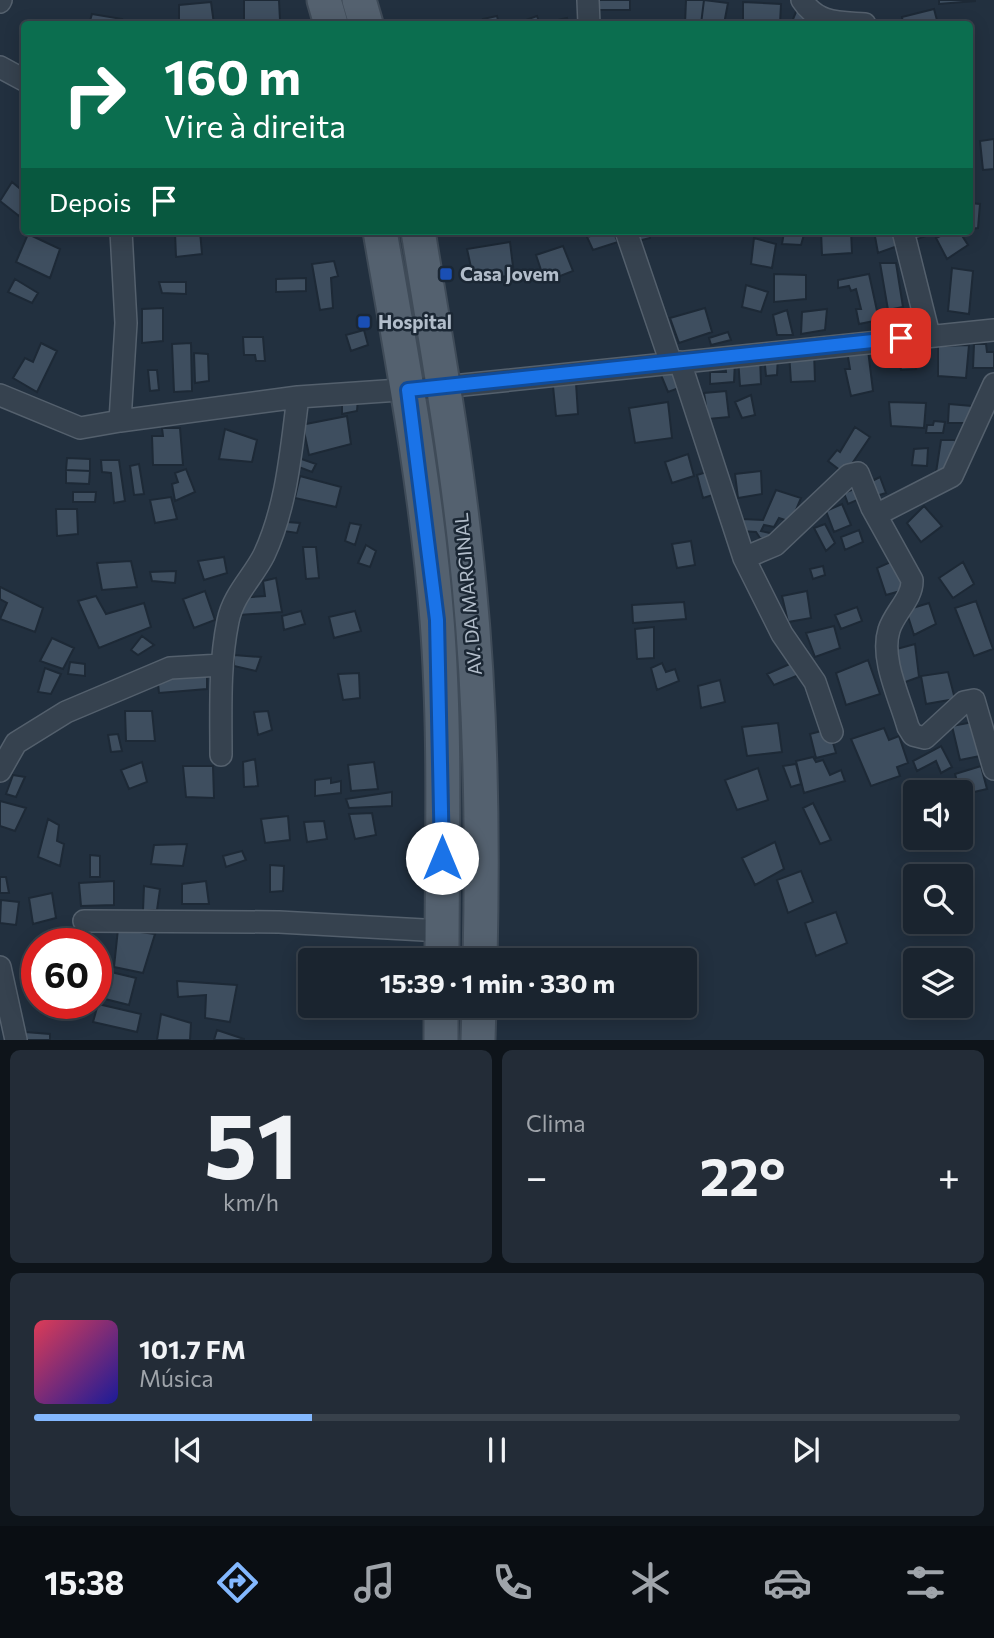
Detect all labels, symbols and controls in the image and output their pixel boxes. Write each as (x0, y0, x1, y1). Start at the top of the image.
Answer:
text: 160 m (164, 45, 301, 105)
icon: right (49, 49, 140, 140)
text: Vire à direita (164, 105, 346, 145)
icon: arrive (145, 182, 183, 220)
text: Depois (49, 186, 131, 217)
place label: Casa Jovem (460, 262, 559, 285)
marker: Casa Jovem (438, 266, 454, 282)
pin (871, 308, 931, 368)
place label: Hospital (378, 310, 452, 333)
marker: Hospital (356, 314, 372, 330)
icon: arrive (882, 319, 920, 357)
street label: AV. DA MARGINAL (449, 512, 486, 676)
map controls (903, 780, 973, 1018)
button: sound (903, 780, 973, 850)
position arrow (405, 821, 479, 895)
button: search (903, 864, 973, 934)
speed limit sign: 60 (21, 928, 112, 1019)
button: layers (903, 948, 973, 1018)
text: 15:39 · 1 min · 330 m (380, 967, 615, 998)
text: 51 (204, 1086, 298, 1198)
text: Clima (526, 1109, 586, 1137)
text: 22° (700, 1143, 785, 1207)
text: − (526, 1152, 548, 1199)
text: + (938, 1152, 960, 1199)
text: km/h (223, 1188, 279, 1216)
text: 101.7 FM (139, 1333, 246, 1364)
text: Música (139, 1364, 214, 1392)
icon: previous (169, 1431, 207, 1469)
icon: pause (478, 1431, 516, 1469)
icon: next (787, 1431, 825, 1469)
icon: directions (213, 1558, 262, 1607)
icon: music (350, 1558, 399, 1607)
icon: phone (488, 1558, 537, 1607)
icon: climate (626, 1558, 675, 1607)
icon: car (763, 1558, 812, 1607)
icon: filters (901, 1558, 950, 1607)
text: 15:38 (44, 1562, 124, 1602)

